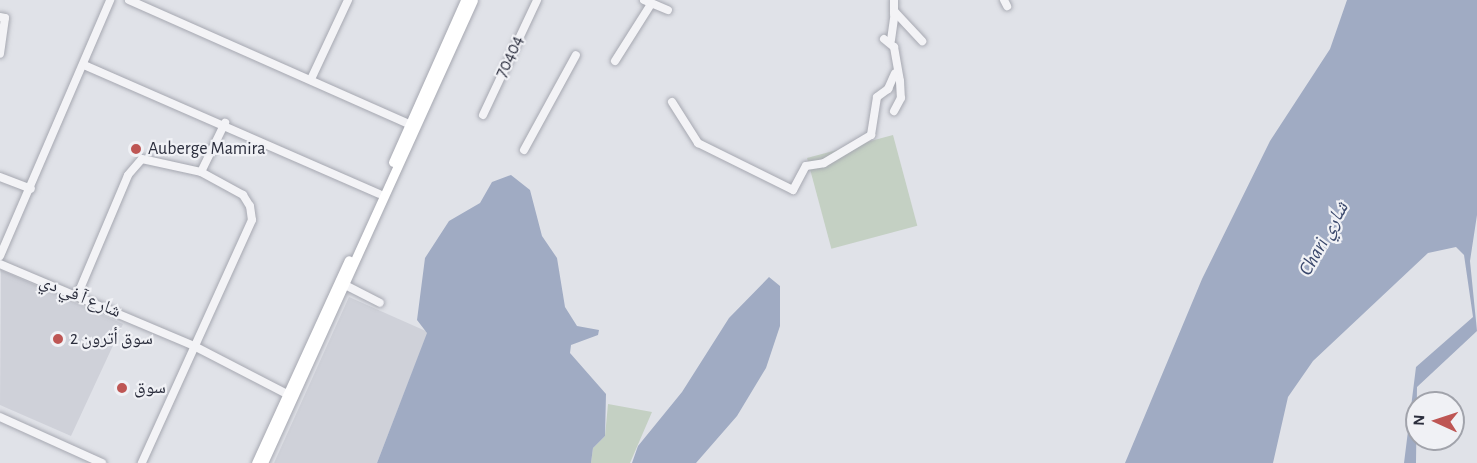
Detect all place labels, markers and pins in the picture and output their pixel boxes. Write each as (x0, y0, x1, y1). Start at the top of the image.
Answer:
place label: Auberge Mamira (148, 138, 265, 160)
marker: Auberge Mamira (129, 142, 143, 156)
place label: سوق أترون 2 (70, 328, 153, 350)
marker: سوق أترون 2 (51, 332, 65, 346)
place label: سوق (134, 377, 166, 399)
marker: سوق (115, 381, 129, 395)

